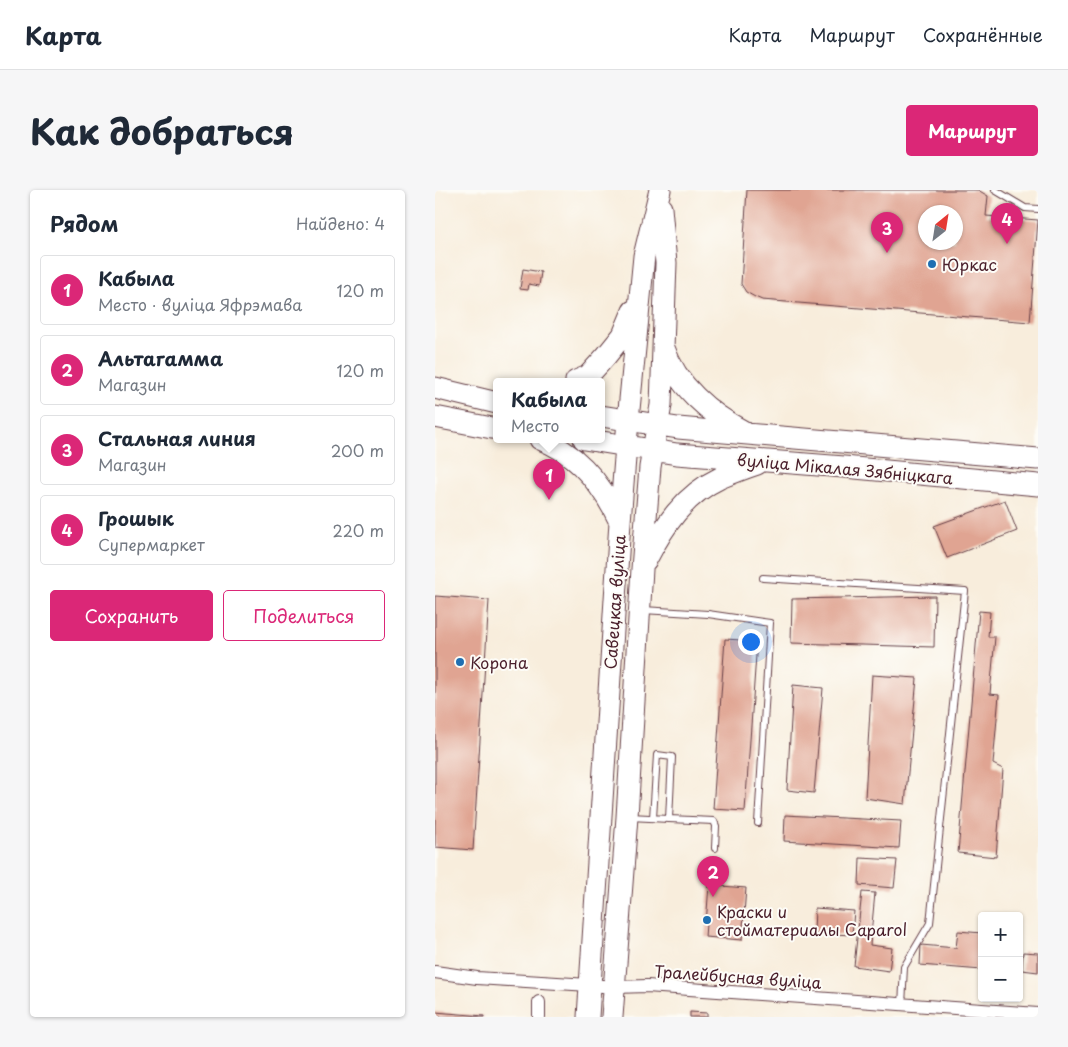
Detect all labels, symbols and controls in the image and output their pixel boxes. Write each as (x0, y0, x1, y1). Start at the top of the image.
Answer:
text: Карта (25, 17, 102, 53)
text: Карта (729, 21, 781, 48)
text: Маршрут (809, 21, 895, 48)
text: Сохранённые (923, 21, 1043, 48)
text: Как добраться (30, 104, 294, 157)
button: Маршрут (906, 105, 1038, 156)
pin: 4 (991, 203, 1023, 244)
north arrow (918, 205, 963, 250)
text: Рядом (50, 207, 118, 239)
text: Найдено: 4 (296, 211, 385, 235)
pin: 3 (871, 212, 903, 253)
place label: Юркас (942, 252, 997, 276)
marker: Юркас (926, 258, 938, 270)
text: Кабыла (98, 264, 175, 292)
text: 1 (63, 278, 71, 302)
text: 120 m (337, 278, 384, 302)
text: Место · вуліца Яфрэмава (98, 292, 302, 316)
text: Альтагамма (98, 344, 223, 372)
text: 2 (61, 358, 73, 382)
text: 120 m (337, 358, 384, 382)
text: Магазин (98, 372, 167, 396)
popup (493, 378, 605, 443)
text: Кабыла (511, 385, 587, 413)
text: Место (511, 413, 559, 437)
text: Стальная линия (98, 424, 256, 452)
text: 3 (62, 438, 72, 462)
text: 200 m (331, 438, 384, 462)
street label: вуліца Мікалая Зябніцкага (736, 447, 954, 489)
text: Магазин (98, 452, 167, 476)
pin: 1 (533, 459, 565, 500)
text: Грошык (98, 504, 174, 532)
text: 4 (62, 518, 72, 542)
text: 220 m (333, 518, 384, 542)
text: Супермаркет (98, 532, 205, 556)
street label: Савецкая вуліца (597, 534, 631, 670)
button: Сохранить (50, 590, 213, 641)
button: Поделиться (223, 590, 385, 641)
your location (738, 629, 764, 655)
place label: Корона (470, 650, 528, 674)
marker: Корона (454, 656, 466, 668)
pin: 2 (697, 856, 729, 897)
place label: Краски и стойматериалы Сaparol (717, 899, 907, 941)
map controls (978, 912, 1023, 1002)
button: + (978, 912, 1023, 957)
marker: Краски и стойматериалы Сaparol (701, 914, 713, 926)
button: − (978, 957, 1023, 1002)
street label: Тралейбусная вуліца (654, 958, 823, 994)

